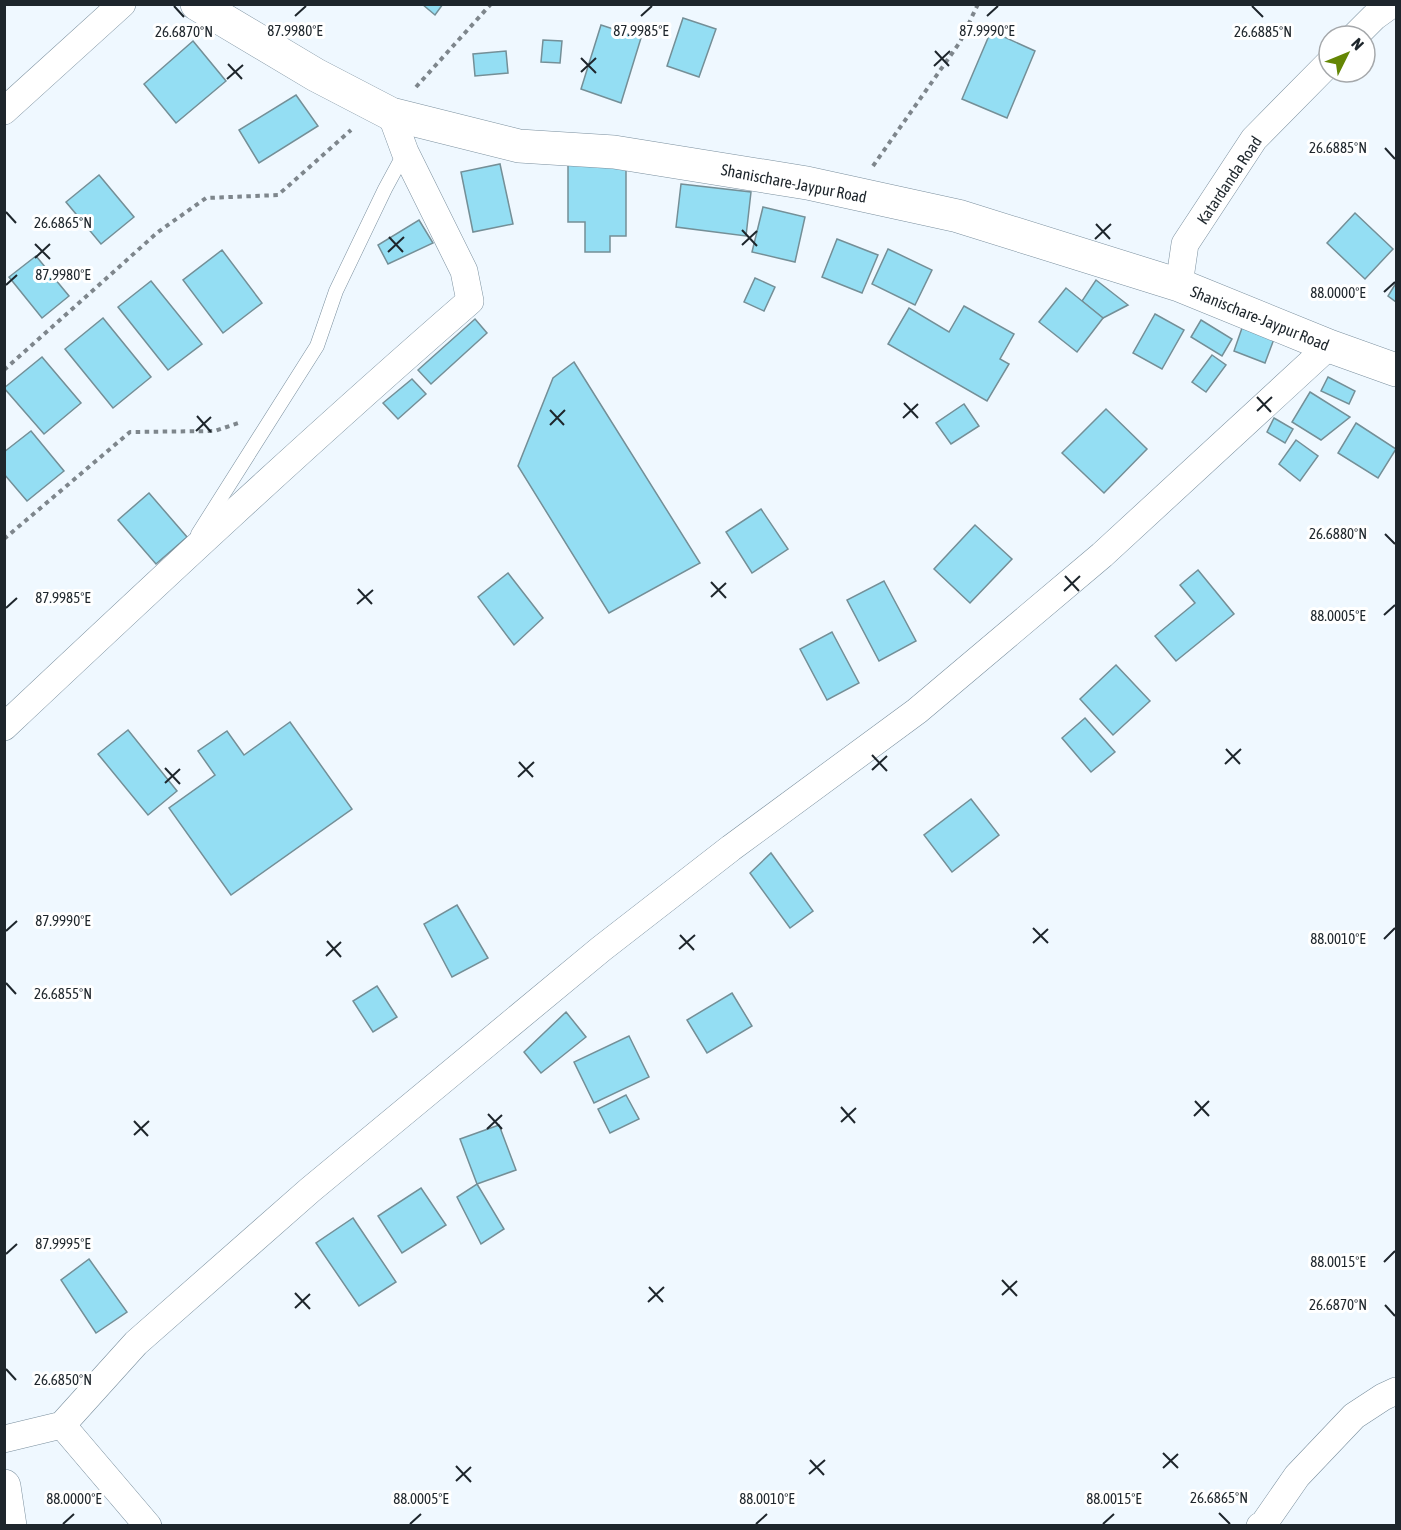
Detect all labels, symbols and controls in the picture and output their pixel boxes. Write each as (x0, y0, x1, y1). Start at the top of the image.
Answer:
text: 87.9980°E (267, 22, 323, 39)
text: 87.9985°E (613, 22, 669, 39)
text: 87.9990°E (959, 22, 1015, 39)
text: 26.6870°N (155, 23, 213, 40)
text: 26.6885°N (1234, 23, 1292, 40)
north arrow (1317, 24, 1377, 84)
text: N (1348, 34, 1368, 53)
street label: Katardanda Road (1193, 133, 1265, 227)
text: 26.6885°N (1309, 139, 1367, 156)
street label: Shanischare-Jaypur Road (719, 160, 868, 207)
text: 26.6865°N (34, 214, 92, 231)
text: 87.9980°E (35, 266, 91, 283)
street label: Shanischare-Jaypur Road (1188, 282, 1332, 355)
text: 88.0000°E (1310, 284, 1366, 301)
text: 26.6880°N (1309, 525, 1367, 542)
text: 87.9985°E (35, 589, 91, 606)
text: 88.0005°E (1310, 607, 1366, 624)
text: 87.9990°E (35, 912, 91, 929)
text: 88.0010°E (1310, 930, 1366, 947)
text: 26.6855°N (34, 985, 92, 1002)
text: 87.9995°E (35, 1235, 91, 1252)
text: 88.0015°E (1310, 1253, 1366, 1270)
text: 26.6870°N (1309, 1296, 1367, 1313)
text: 26.6850°N (34, 1371, 92, 1388)
text: 26.6865°N (1190, 1489, 1248, 1506)
text: 88.0000°E (46, 1490, 102, 1507)
text: 88.0005°E (393, 1490, 449, 1507)
text: 88.0010°E (739, 1490, 795, 1507)
text: 88.0015°E (1086, 1490, 1142, 1507)

